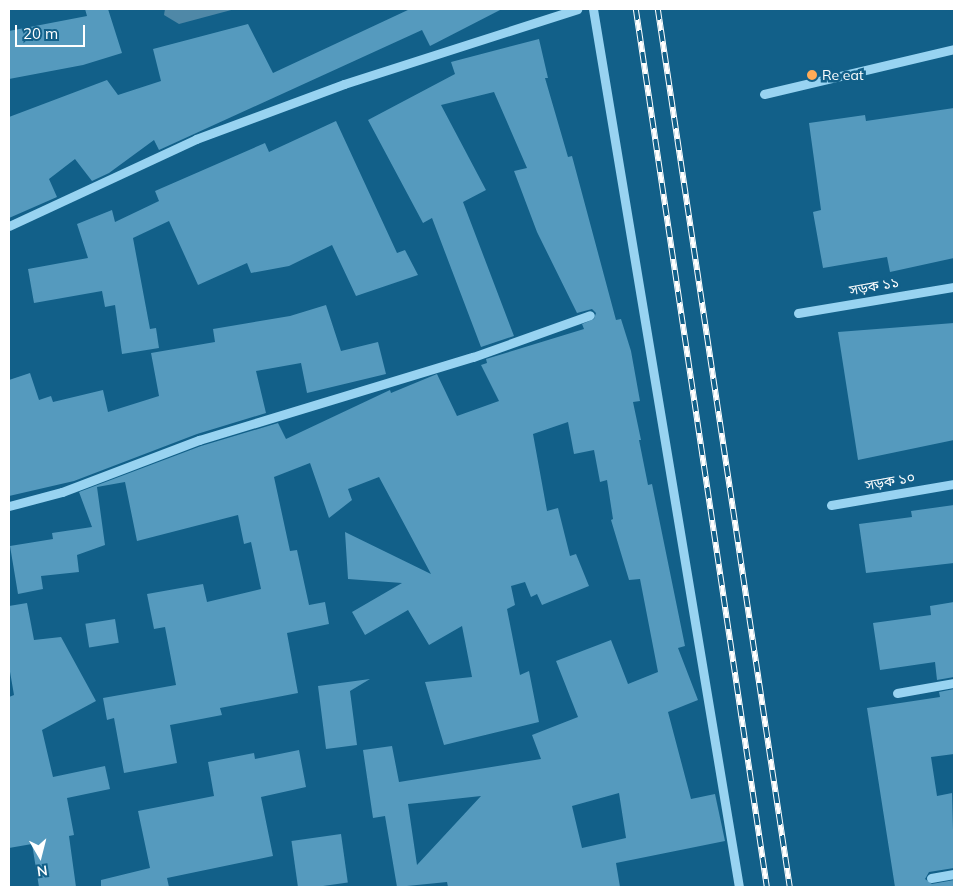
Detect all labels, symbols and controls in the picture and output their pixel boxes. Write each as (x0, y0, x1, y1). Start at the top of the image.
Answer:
scale bar (18, 15, 88, 47)
text: 20 m (23, 24, 58, 43)
place label: Re eat (822, 67, 864, 83)
marker: Re eat (806, 69, 818, 81)
street label: সড়ক ১১ (848, 273, 900, 299)
street label: সড়ক ১০ (864, 468, 916, 494)
north arrow (15, 831, 65, 881)
text: N (36, 861, 49, 881)

